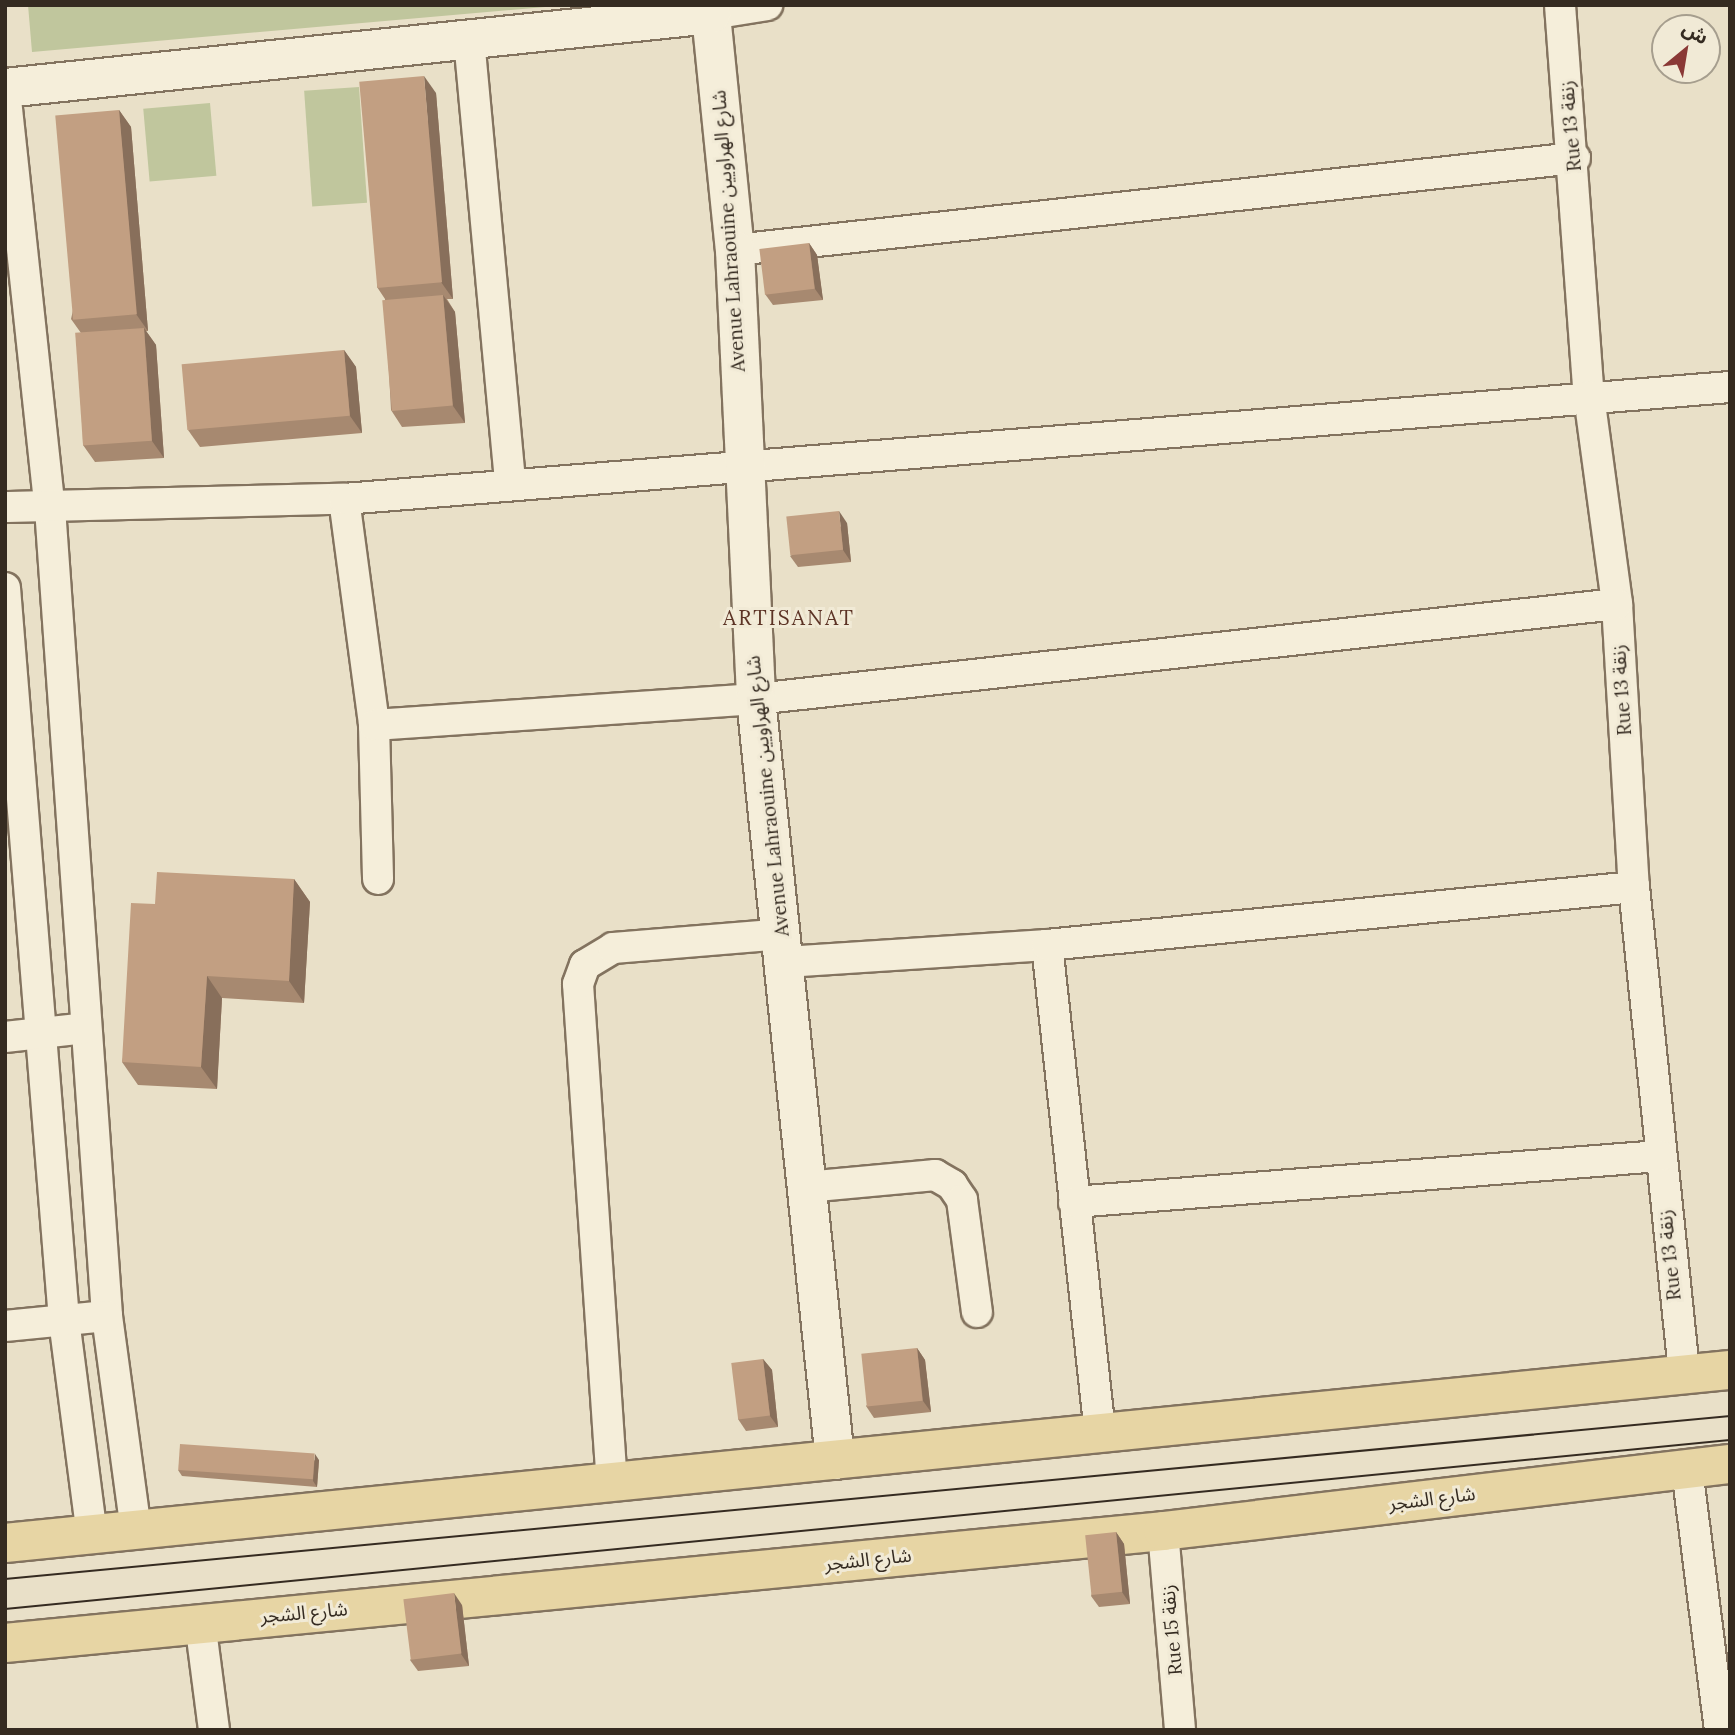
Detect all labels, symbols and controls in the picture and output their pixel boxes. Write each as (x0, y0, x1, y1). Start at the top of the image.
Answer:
north arrow (1651, 14, 1721, 84)
text: ش (1678, 16, 1713, 49)
street label: Rue 13 زنقة (1556, 80, 1586, 172)
street label: Avenue Lahraouine شارع الهراويين (708, 89, 750, 373)
district label: ARTISANAT (724, 605, 854, 631)
street label: Rue 13 زنقة (1607, 644, 1637, 736)
street label: Avenue Lahraouine شارع الهراويين (742, 654, 794, 938)
street label: Rue 13 زنقة (1654, 1208, 1686, 1302)
street label: شارع الشجر (1387, 1482, 1477, 1516)
street label: شارع الشجر (823, 1544, 913, 1576)
street label: Rue 15 زنقة (1157, 1584, 1187, 1676)
street label: شارع الشجر (260, 1598, 348, 1628)

